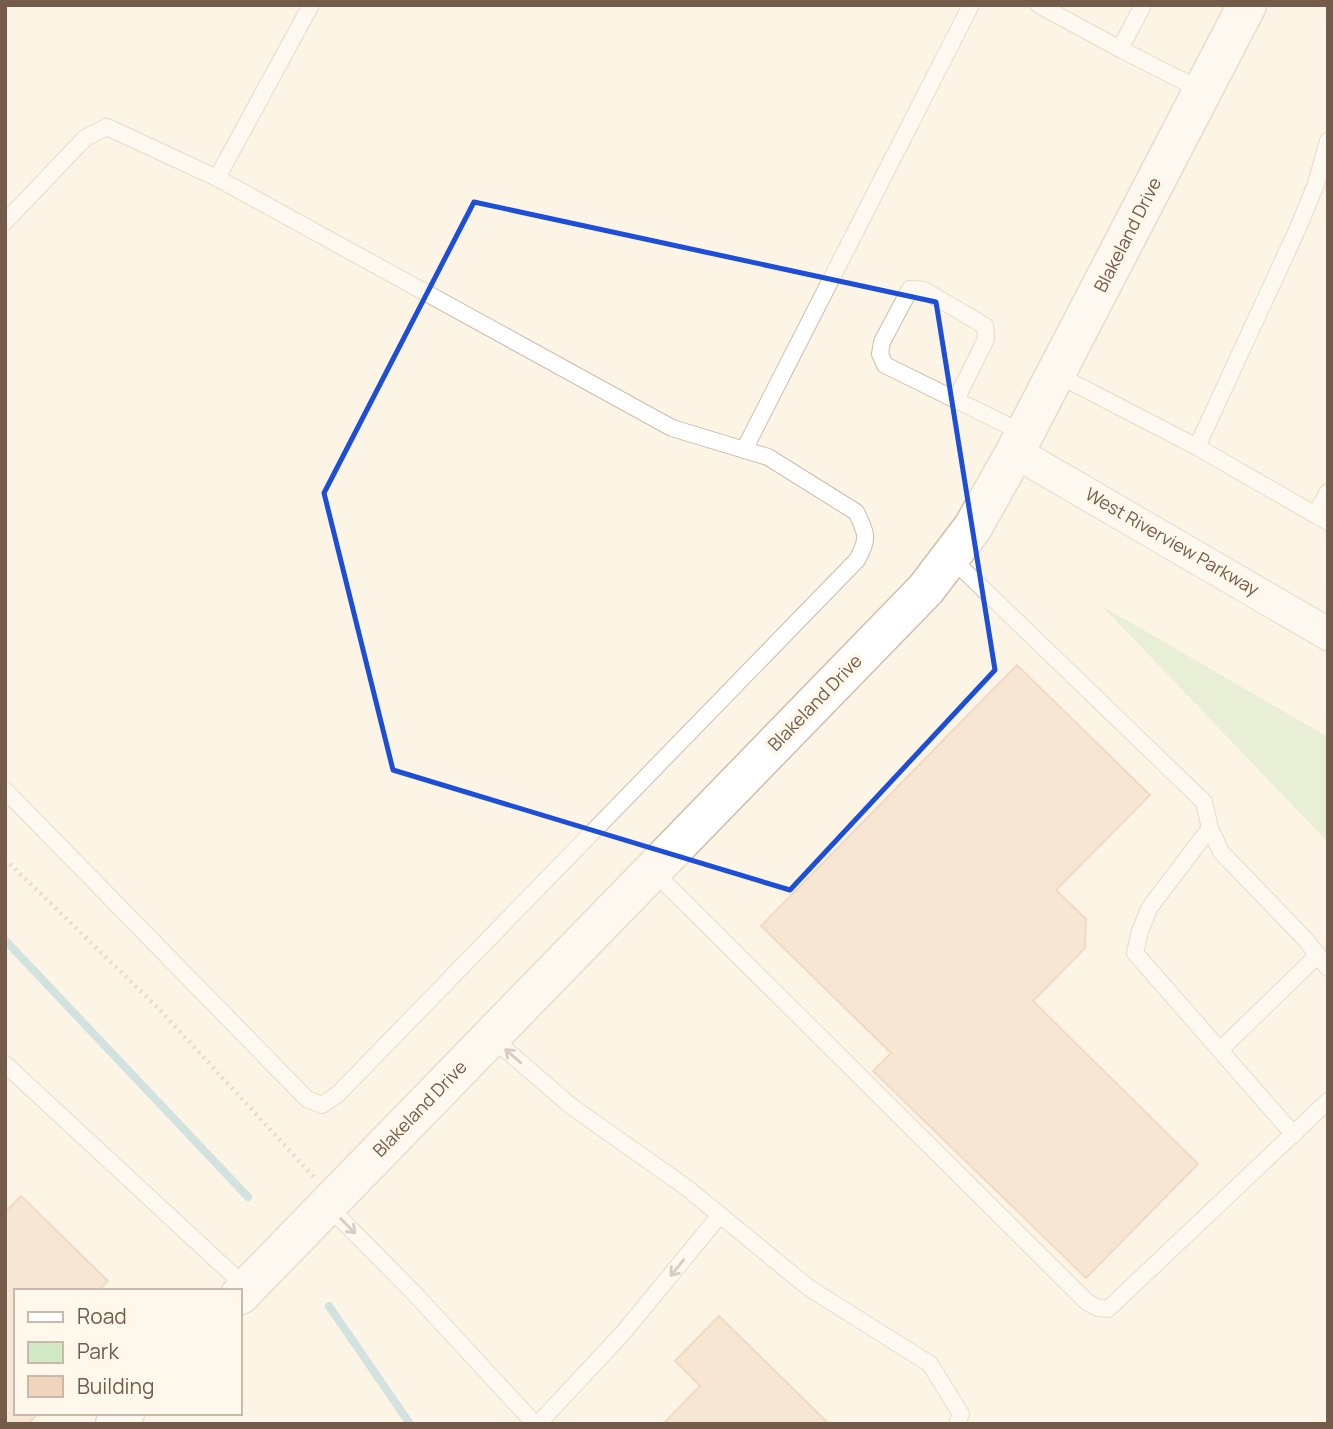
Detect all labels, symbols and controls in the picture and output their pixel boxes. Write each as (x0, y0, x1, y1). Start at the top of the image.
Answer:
street label: Blakeland Drive (1088, 173, 1166, 296)
street label: West Riverview Parkway (1081, 482, 1264, 601)
street label: Blakeland Drive (762, 649, 867, 756)
one-way arrow (505, 1048, 523, 1064)
street label: Blakeland Drive (367, 1055, 472, 1162)
one-way arrow (340, 1218, 357, 1235)
one-way arrow (669, 1258, 685, 1276)
legend (14, 1289, 242, 1415)
text: Road (77, 1302, 127, 1330)
text: Park (77, 1337, 119, 1365)
text: Building (77, 1372, 154, 1400)

